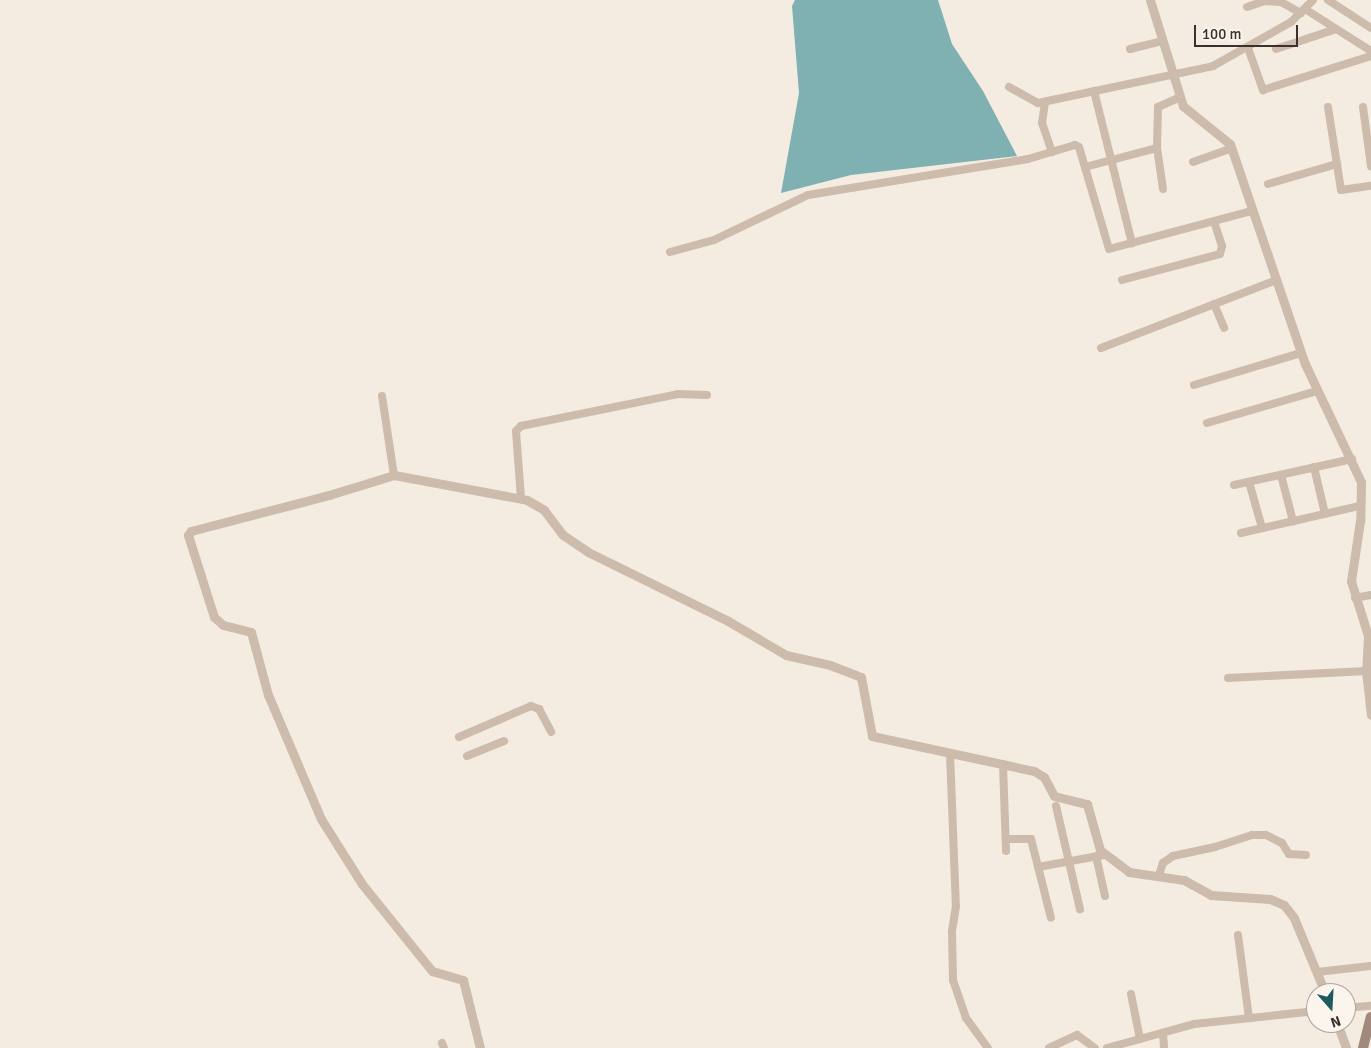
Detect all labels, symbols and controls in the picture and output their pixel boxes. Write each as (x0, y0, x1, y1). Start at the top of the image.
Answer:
scale bar (1196, 15, 1300, 47)
text: 100 m (1202, 25, 1242, 43)
north arrow (1306, 983, 1356, 1033)
text: N (1328, 1012, 1343, 1031)

